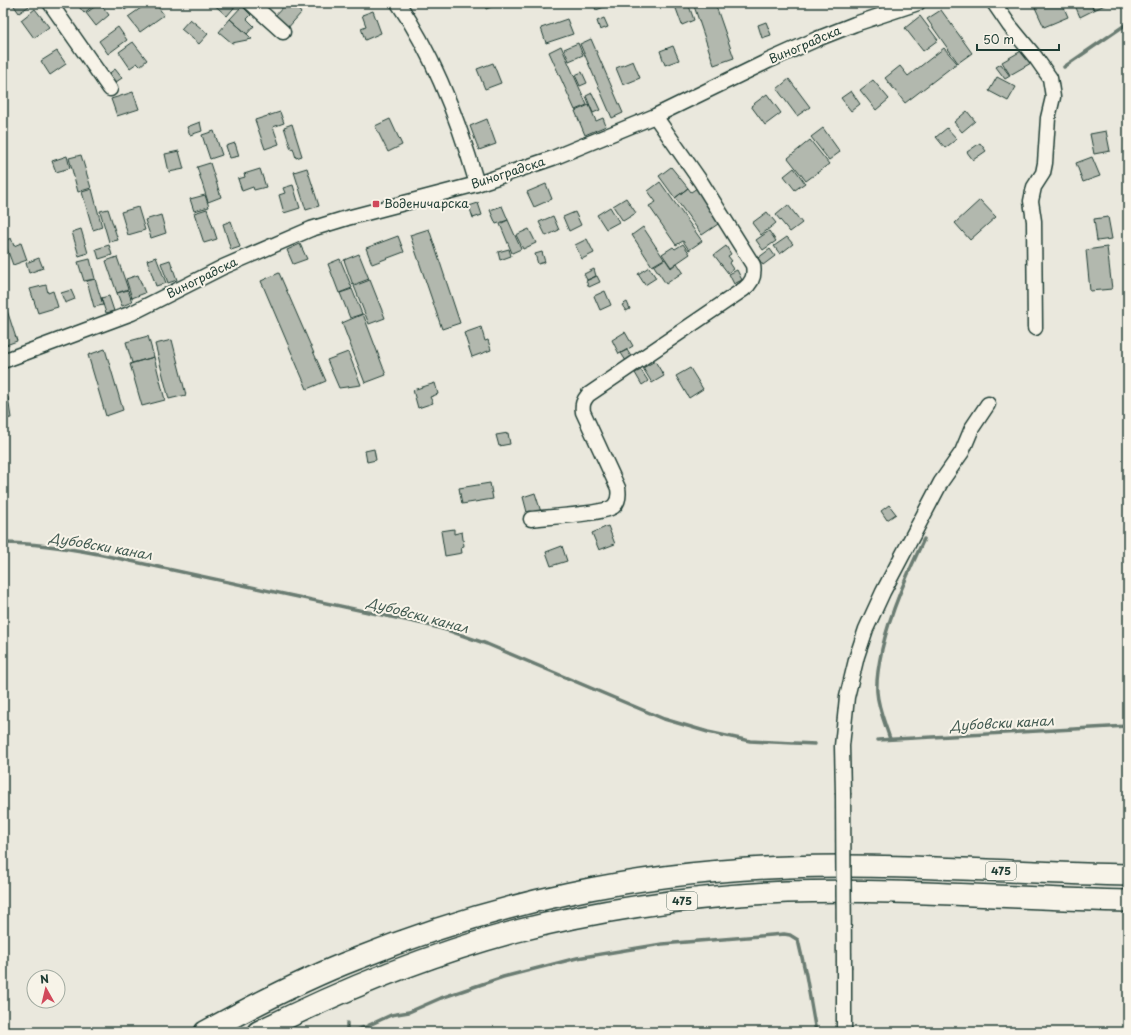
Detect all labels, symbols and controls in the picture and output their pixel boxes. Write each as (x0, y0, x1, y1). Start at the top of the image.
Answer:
street label: Виноградска (766, 21, 844, 67)
scale bar (977, 26, 1059, 52)
text: 50 m (983, 30, 1014, 48)
street label: Виноградска (468, 151, 547, 192)
place label: Воденичарска (384, 194, 469, 212)
marker: Воденичарска (371, 199, 381, 209)
street label: Виноградска (163, 252, 240, 302)
water label: Дубовски канал (47, 527, 154, 564)
water label: Дубовски канал (365, 592, 471, 637)
water label: Дубовски канал (949, 710, 1054, 735)
road number: 475 (986, 862, 1016, 880)
road number: 475 (667, 892, 697, 910)
north arrow (26, 969, 66, 1009)
text: N (39, 970, 50, 988)

